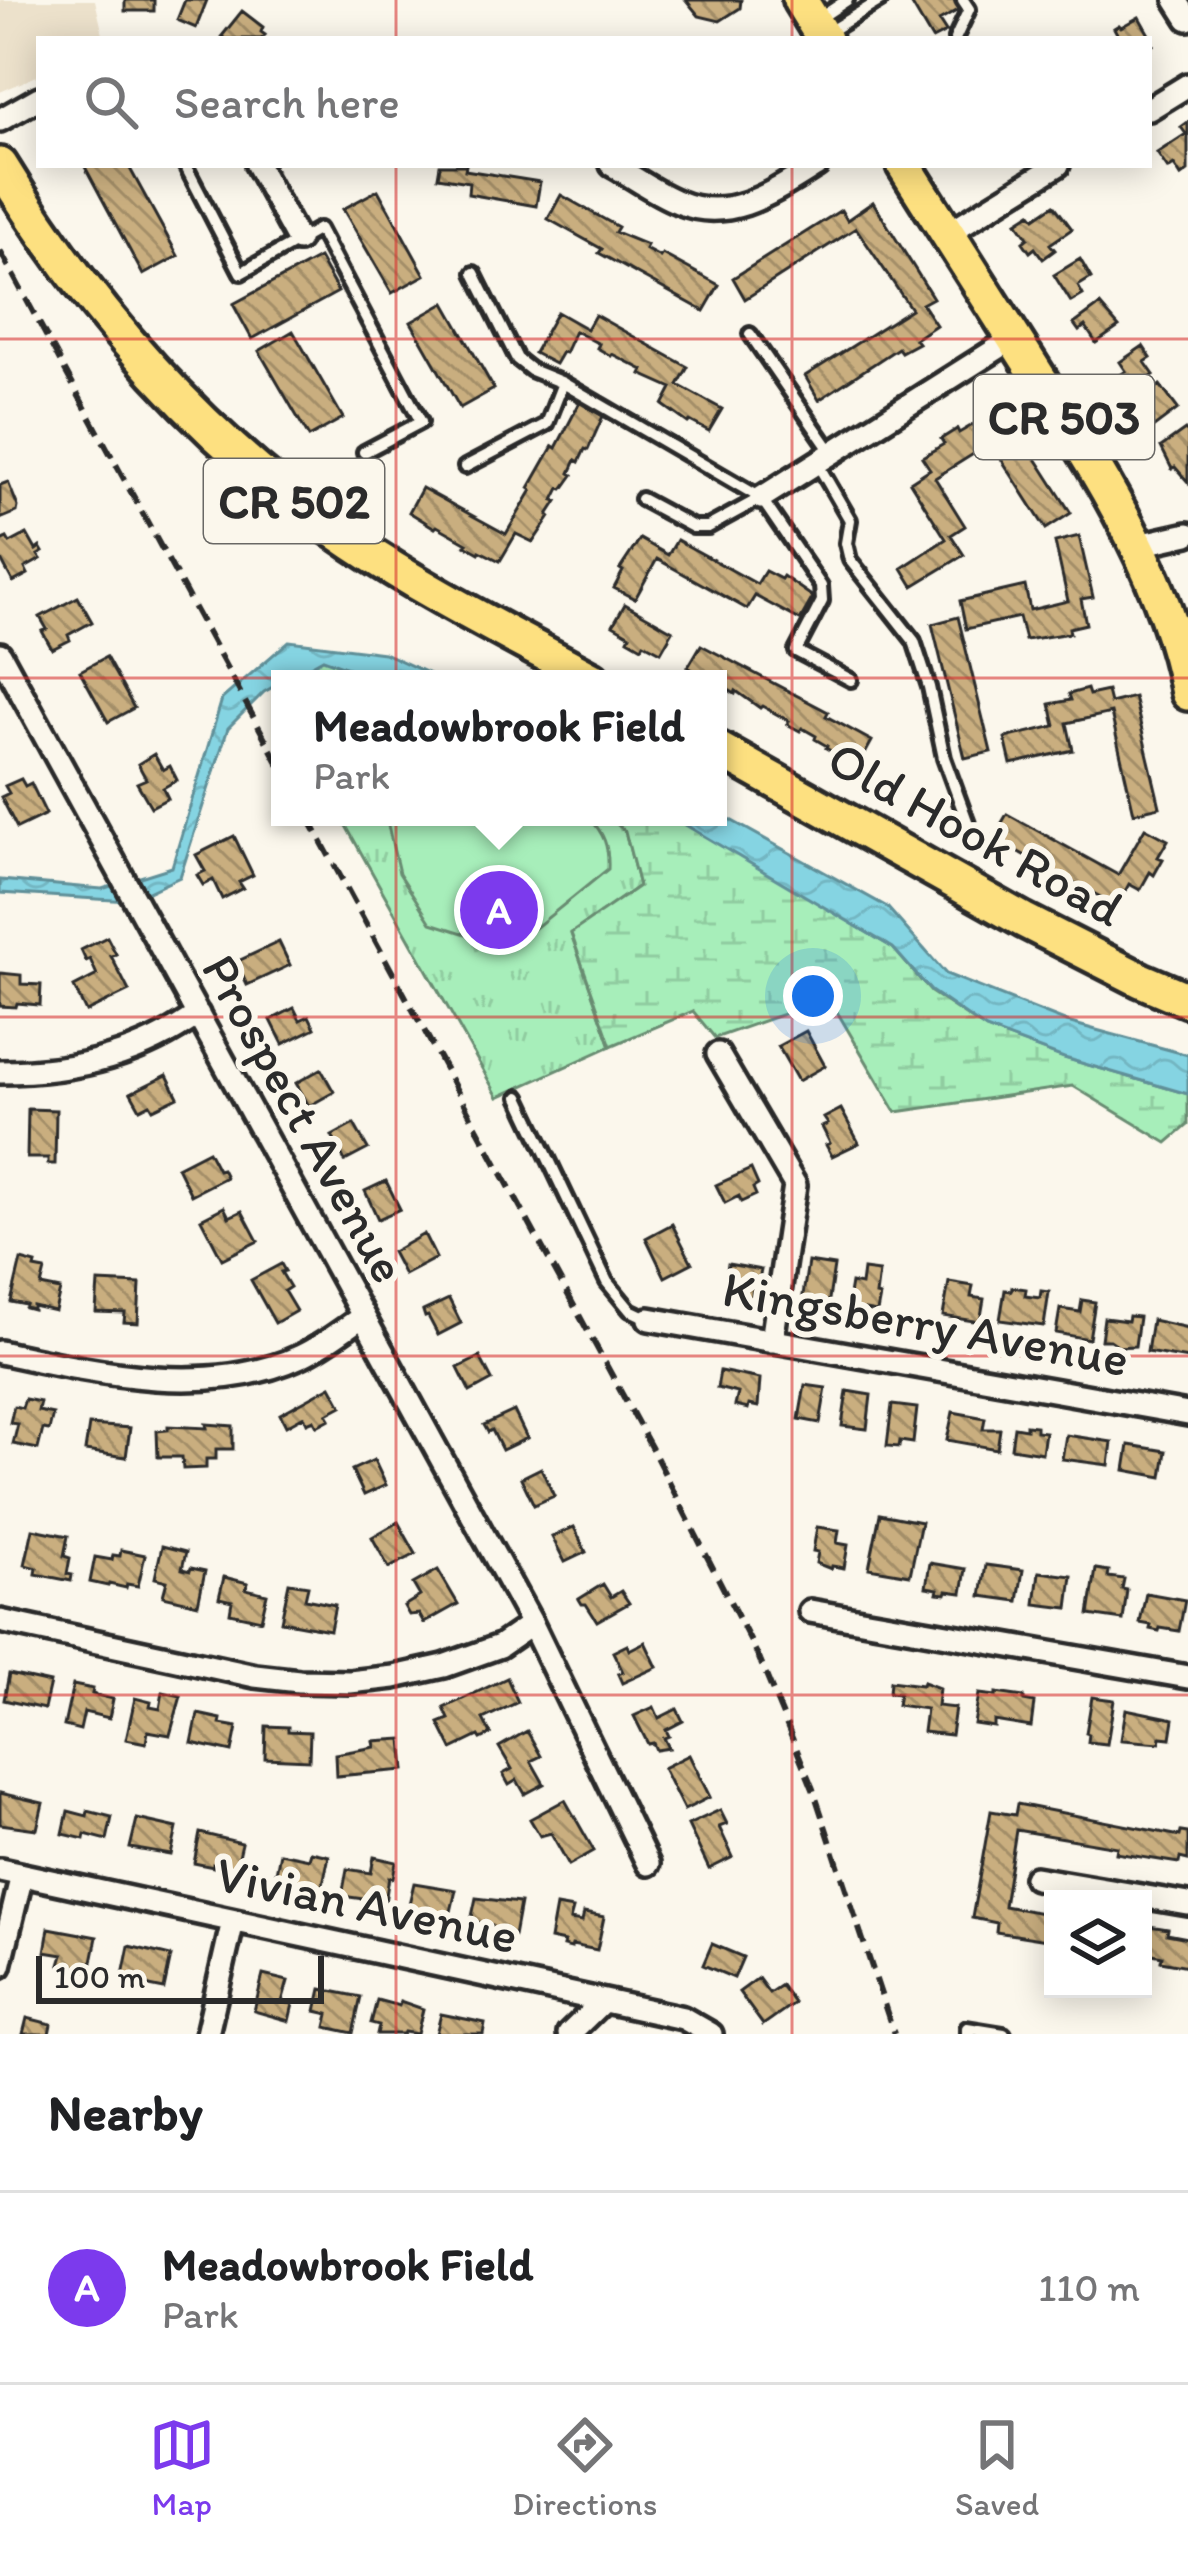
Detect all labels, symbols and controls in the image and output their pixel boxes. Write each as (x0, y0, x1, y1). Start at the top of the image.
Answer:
search box (36, 36, 1152, 168)
icon: search (78, 69, 144, 135)
text: Search here (174, 75, 400, 129)
road number: CR 503 (974, 375, 1154, 459)
road number: CR 502 (204, 459, 384, 543)
popup (271, 670, 727, 826)
text: Meadowbrook Field (313, 698, 685, 752)
street label: Old Hook Road (818, 727, 1134, 940)
text: Park (313, 752, 390, 799)
pin: A (460, 865, 538, 955)
street label: Prospect Avenue (189, 943, 420, 1293)
your location (783, 966, 843, 1026)
street label: Kingsberry Avenue (718, 1258, 1134, 1389)
street label: Vivian Avenue (211, 1843, 523, 1966)
map controls (1044, 1890, 1152, 1998)
button: layers (1044, 1890, 1152, 1998)
scale bar (36, 1950, 324, 2003)
text: 100 m (54, 1957, 145, 1996)
text: Nearby (48, 2082, 203, 2143)
text: Meadowbrook Field (162, 2237, 533, 2291)
text: A (75, 2264, 99, 2311)
text: 110 m (1038, 2264, 1140, 2311)
text: Park (162, 2291, 239, 2338)
tab: Map (149, 2412, 215, 2523)
tab: Directions (512, 2412, 657, 2523)
tab: Saved (955, 2412, 1039, 2523)

